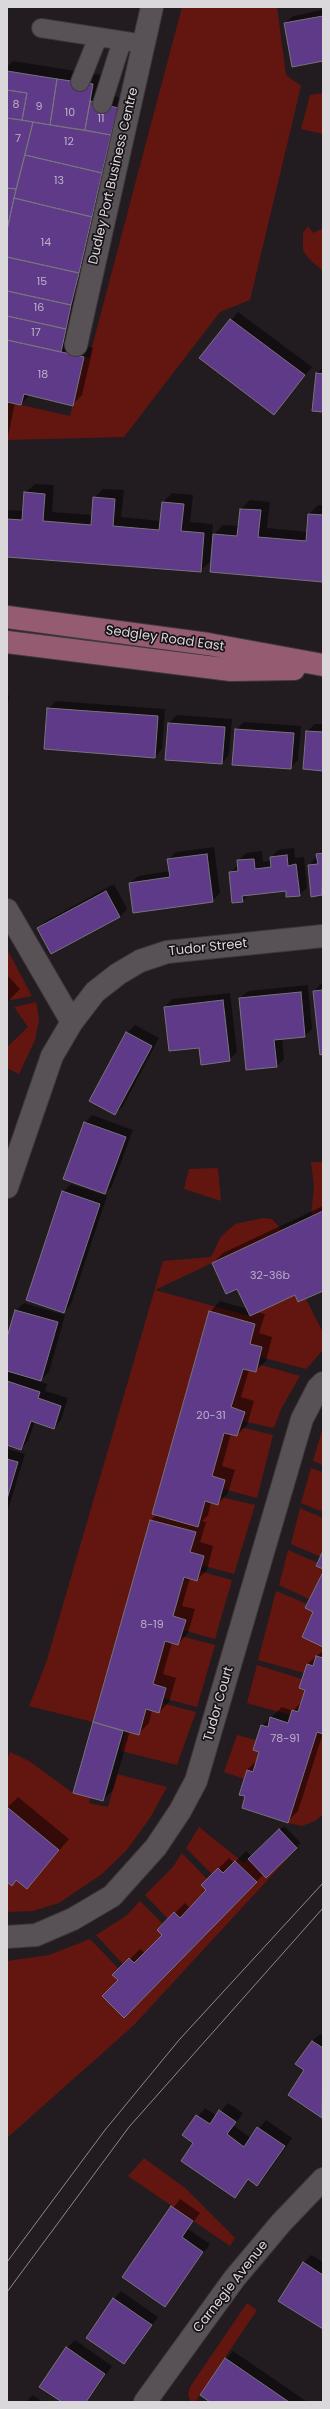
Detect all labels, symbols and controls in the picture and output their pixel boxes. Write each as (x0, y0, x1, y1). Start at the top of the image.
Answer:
street label: Dudley Port Business Centre (86, 86, 142, 266)
house number: 8 (13, 98, 19, 112)
house number: 9 (36, 100, 42, 114)
house number: 10 (65, 106, 75, 120)
house number: 11 (97, 112, 105, 126)
house number: 7 (15, 132, 21, 146)
house number: 12 (64, 135, 74, 149)
house number: 13 (54, 174, 64, 188)
house number: 14 (41, 236, 51, 250)
house number: 15 (37, 275, 47, 289)
house number: 16 (34, 301, 44, 315)
house number: 17 (31, 326, 41, 340)
house number: 18 (38, 368, 48, 382)
street label: Sedgley Road East (105, 623, 225, 655)
street label: Tudor Street (168, 936, 248, 960)
house number: 32-36b (250, 1269, 290, 1283)
house number: 20-31 (196, 1409, 226, 1423)
house number: 8-19 (140, 1618, 164, 1632)
street label: Tudor Court (201, 1665, 237, 1743)
house number: 78-91 (270, 1732, 300, 1746)
street label: Carnegie Avenue (190, 2238, 272, 2336)

